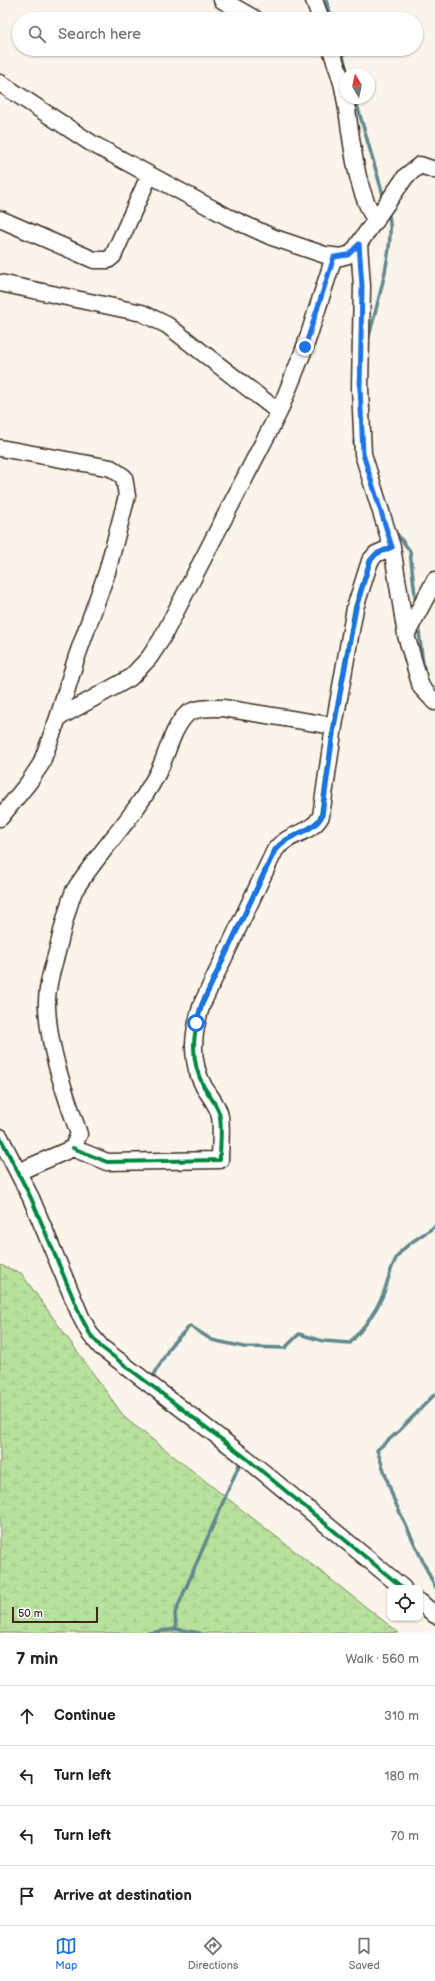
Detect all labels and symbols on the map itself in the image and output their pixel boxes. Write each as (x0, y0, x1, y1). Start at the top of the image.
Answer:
north arrow (339, 68, 375, 104)
route end (296, 338, 314, 356)
route start (187, 1014, 205, 1032)
scale bar (12, 1605, 98, 1624)

